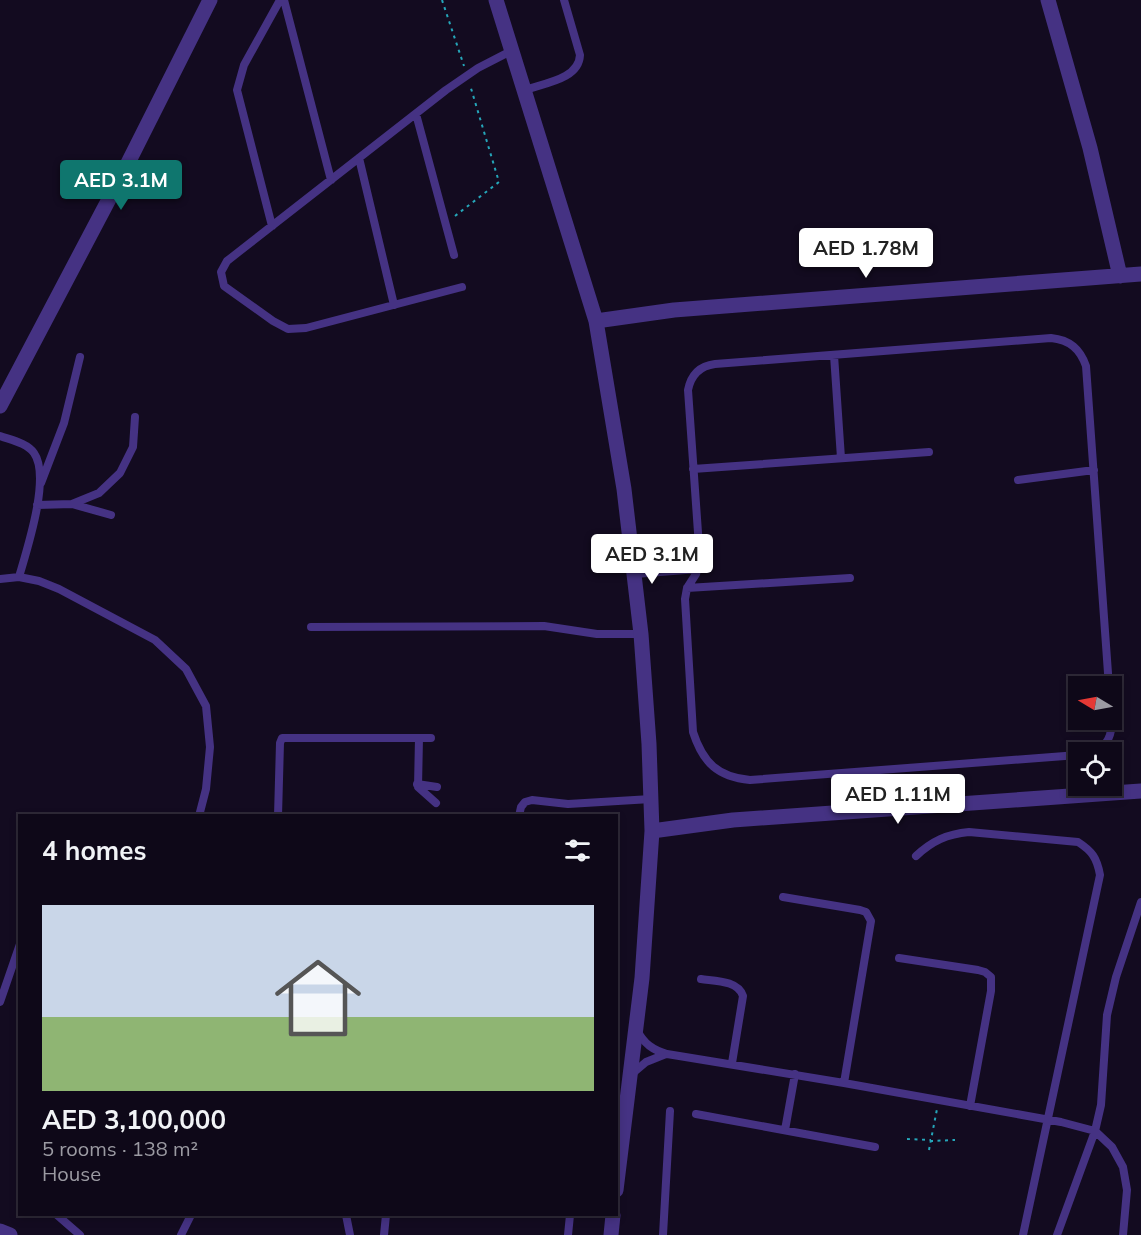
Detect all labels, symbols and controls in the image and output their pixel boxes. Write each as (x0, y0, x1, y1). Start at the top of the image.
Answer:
pin: AED 3.1M (59, 160, 183, 211)
text: AED 3.1M (74, 167, 168, 192)
pin: AED 1.78M (797, 228, 935, 279)
text: AED 1.78M (813, 235, 919, 260)
pin: AED 3.1M (590, 534, 714, 585)
text: AED 3.1M (605, 541, 699, 566)
north arrow (1068, 676, 1122, 730)
map controls (1068, 676, 1122, 796)
button: locate (1068, 742, 1122, 796)
pin: AED 1.11M (829, 774, 967, 825)
text: AED 1.11M (845, 781, 951, 806)
text: 4 homes (42, 834, 146, 867)
icon: filters (561, 834, 594, 867)
icon: home (264, 944, 372, 1052)
text: AED 3,100,000 (42, 1103, 226, 1136)
text: 5 rooms · 138 m² (42, 1136, 198, 1161)
text: House (42, 1161, 101, 1186)

